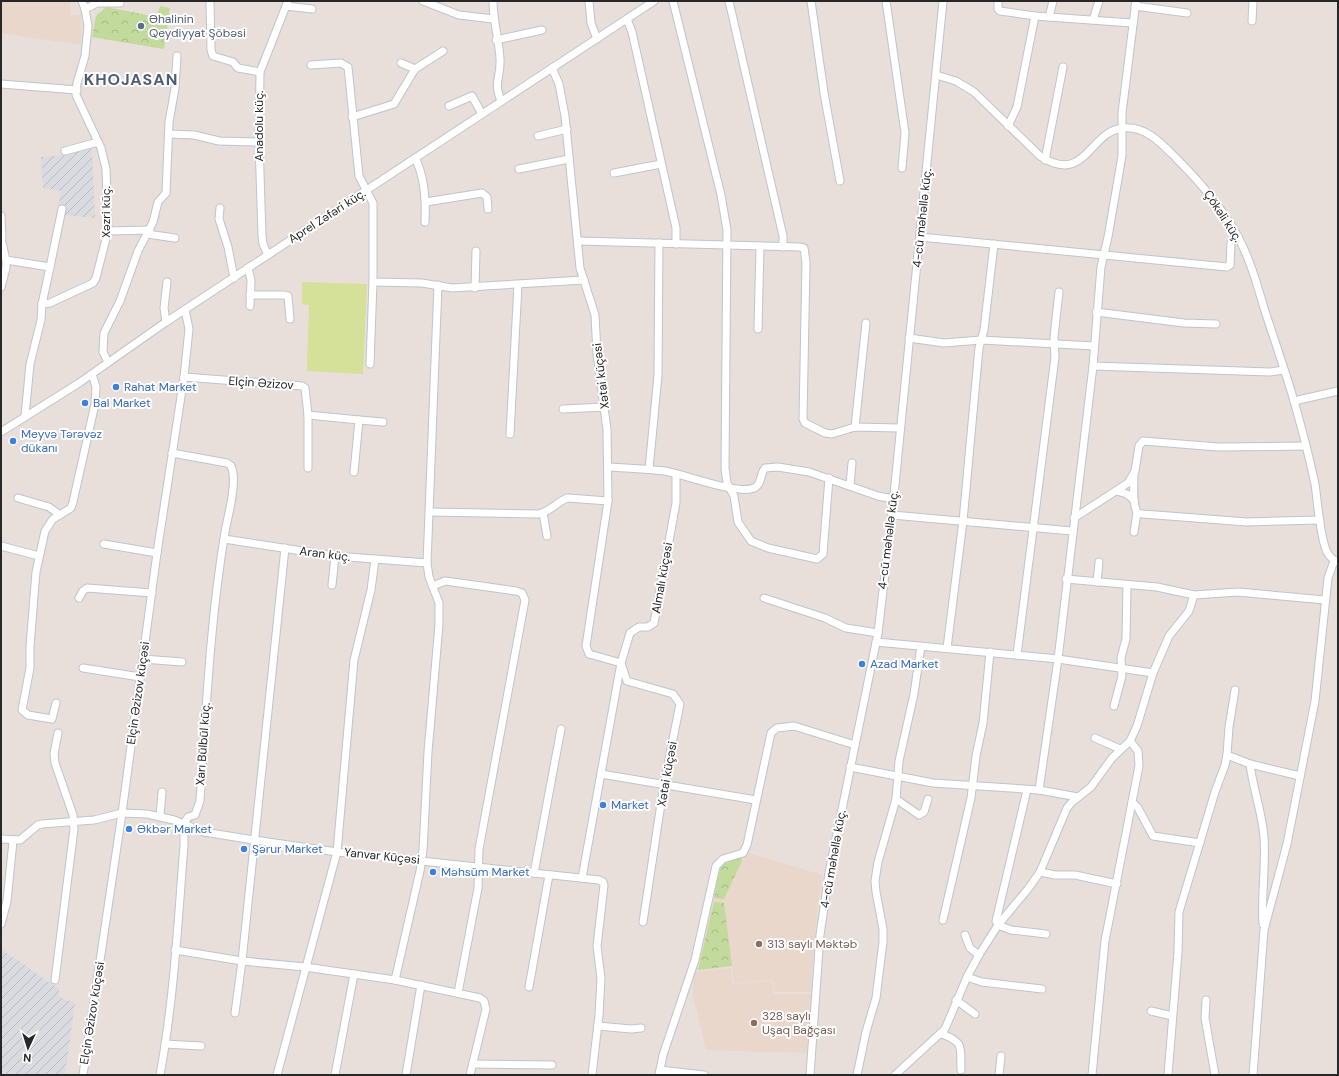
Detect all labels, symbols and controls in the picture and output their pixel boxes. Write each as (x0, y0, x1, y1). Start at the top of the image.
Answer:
place label: Əhalinin Qeydiyyat Şöbəsi (149, 11, 246, 41)
marker: Əhalinin Qeydiyyat Şöbəsi (136, 21, 146, 31)
district label: KHOJASAN (84, 69, 178, 90)
street label: Anadolu küç. (251, 91, 267, 161)
street label: 4-cü məhəllə küç. (909, 168, 935, 268)
street label: Aprel Zəfəri küç. (285, 185, 369, 247)
street label: Xəzri küç. (98, 186, 114, 238)
street label: Çökəli küç. (1200, 187, 1246, 245)
street label: Xətai küçəsi (589, 342, 613, 410)
street label: Elçin Əzizov (228, 373, 295, 393)
place label: Rahat Market (124, 379, 197, 395)
marker: Rahat Market (111, 382, 121, 392)
place label: Bal Market (93, 395, 151, 411)
marker: Bal Market (80, 398, 90, 408)
place label: Meyvə Tərəvəz dükanı (21, 426, 102, 456)
marker: Meyvə Tərəvəz dükanı (8, 436, 18, 446)
street label: 4-cü məhəllə küç. (874, 490, 902, 590)
street label: Almalı küçəsi (648, 541, 676, 615)
street label: Aran küç. (299, 543, 351, 565)
street label: Elçin Əzizov küçəsi (123, 640, 153, 746)
place label: Azad Market (870, 656, 939, 672)
marker: Azad Market (857, 659, 867, 669)
street label: Xarı Bülbül küç. (192, 702, 214, 786)
street label: Xətai küçəsi (653, 740, 681, 808)
place label: Market (611, 797, 649, 813)
marker: Market (598, 800, 608, 810)
street label: 4-cü məhəllə küç. (816, 809, 850, 909)
place label: Əkbər Market (137, 821, 212, 837)
marker: Əkbər Market (124, 824, 134, 834)
place label: Şərur Market (252, 841, 323, 857)
marker: Şərur Market (239, 844, 249, 854)
street label: Yanvar Küçəsi (343, 844, 421, 868)
place label: Məhsüm Market (441, 864, 530, 880)
marker: Məhsüm Market (428, 867, 438, 877)
place label: 313 saylı Məktəb (767, 936, 857, 952)
marker: 313 saylı Məktəb (754, 939, 764, 949)
street label: Elçin Əzizov küçəsi (76, 960, 108, 1066)
place label: 328 saylı Uşaq Bağçası (762, 1008, 835, 1038)
marker: 328 saylı Uşaq Bağçası (749, 1018, 759, 1028)
north arrow (8, 1028, 48, 1068)
text: N (23, 1051, 32, 1065)

